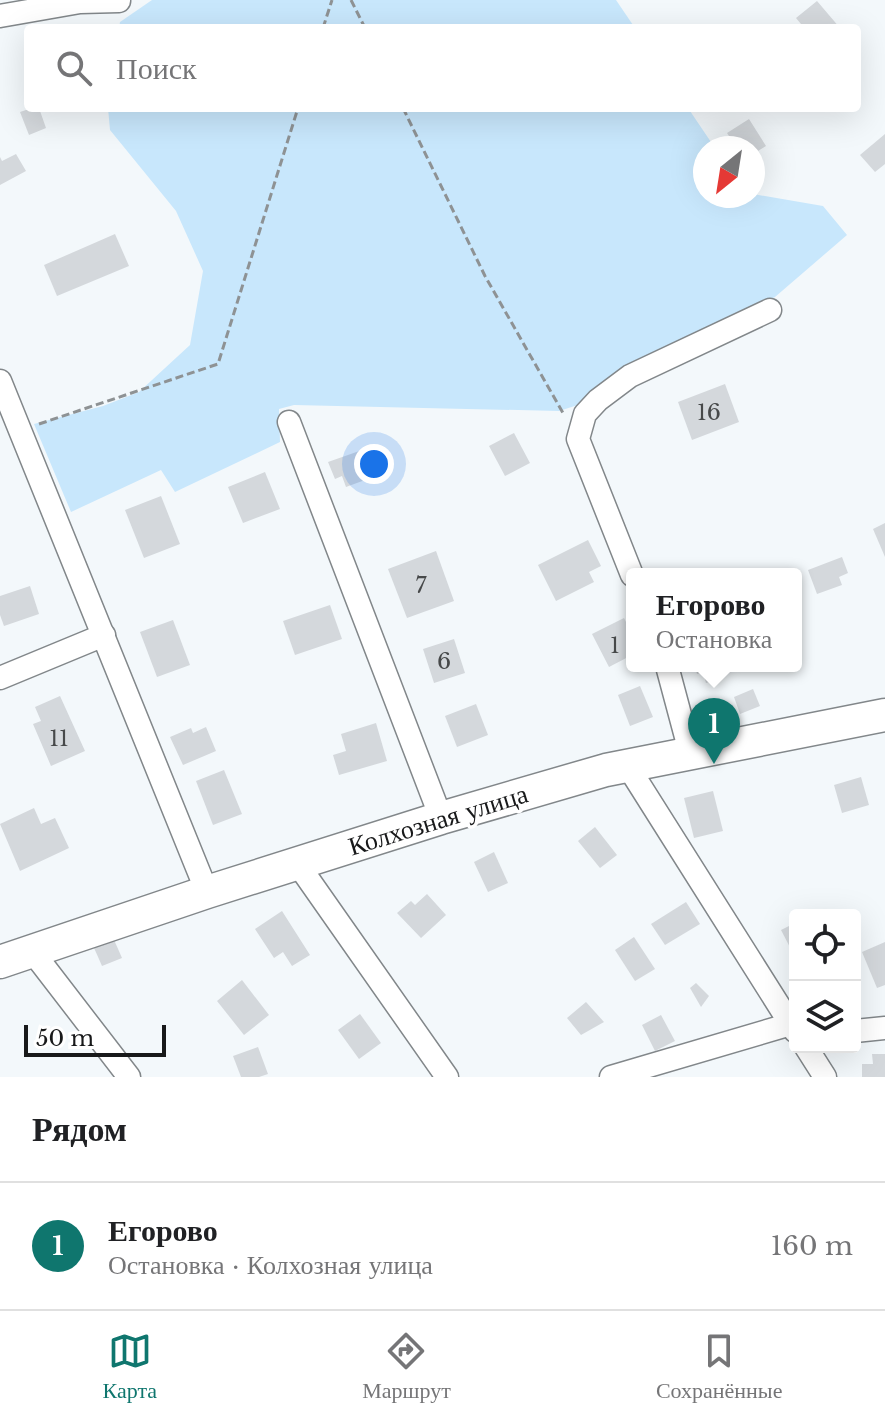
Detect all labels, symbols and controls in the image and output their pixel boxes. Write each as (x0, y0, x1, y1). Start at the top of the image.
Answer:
search box (24, 24, 861, 112)
icon: search (52, 46, 96, 90)
text: Поиск (116, 50, 197, 87)
north arrow (693, 136, 765, 208)
house number: 16 (697, 399, 721, 426)
your location (354, 444, 394, 484)
popup (626, 568, 802, 672)
house number: 7 (415, 572, 427, 599)
text: Егорово (656, 586, 766, 623)
text: Остановка (656, 623, 772, 655)
house number: 1 (610, 632, 620, 659)
house number: 6 (437, 648, 451, 675)
pin: 1 (688, 698, 740, 764)
house number: 11 (49, 725, 69, 752)
street label: Колхозная улица (344, 777, 532, 862)
map controls (789, 909, 861, 1053)
button: locate (789, 909, 861, 981)
button: layers (789, 981, 861, 1053)
scale bar (24, 1021, 166, 1057)
text: 50 m (36, 1025, 94, 1052)
text: Рядом (32, 1108, 127, 1150)
text: Егорово (108, 1212, 218, 1249)
text: 1 (52, 1230, 64, 1262)
text: 160 m (771, 1230, 853, 1262)
text: Остановка · Колхозная улица (108, 1249, 433, 1281)
tab: Карта (103, 1329, 157, 1404)
tab: Маршрут (362, 1329, 451, 1404)
tab: Сохранённые (656, 1329, 782, 1404)

